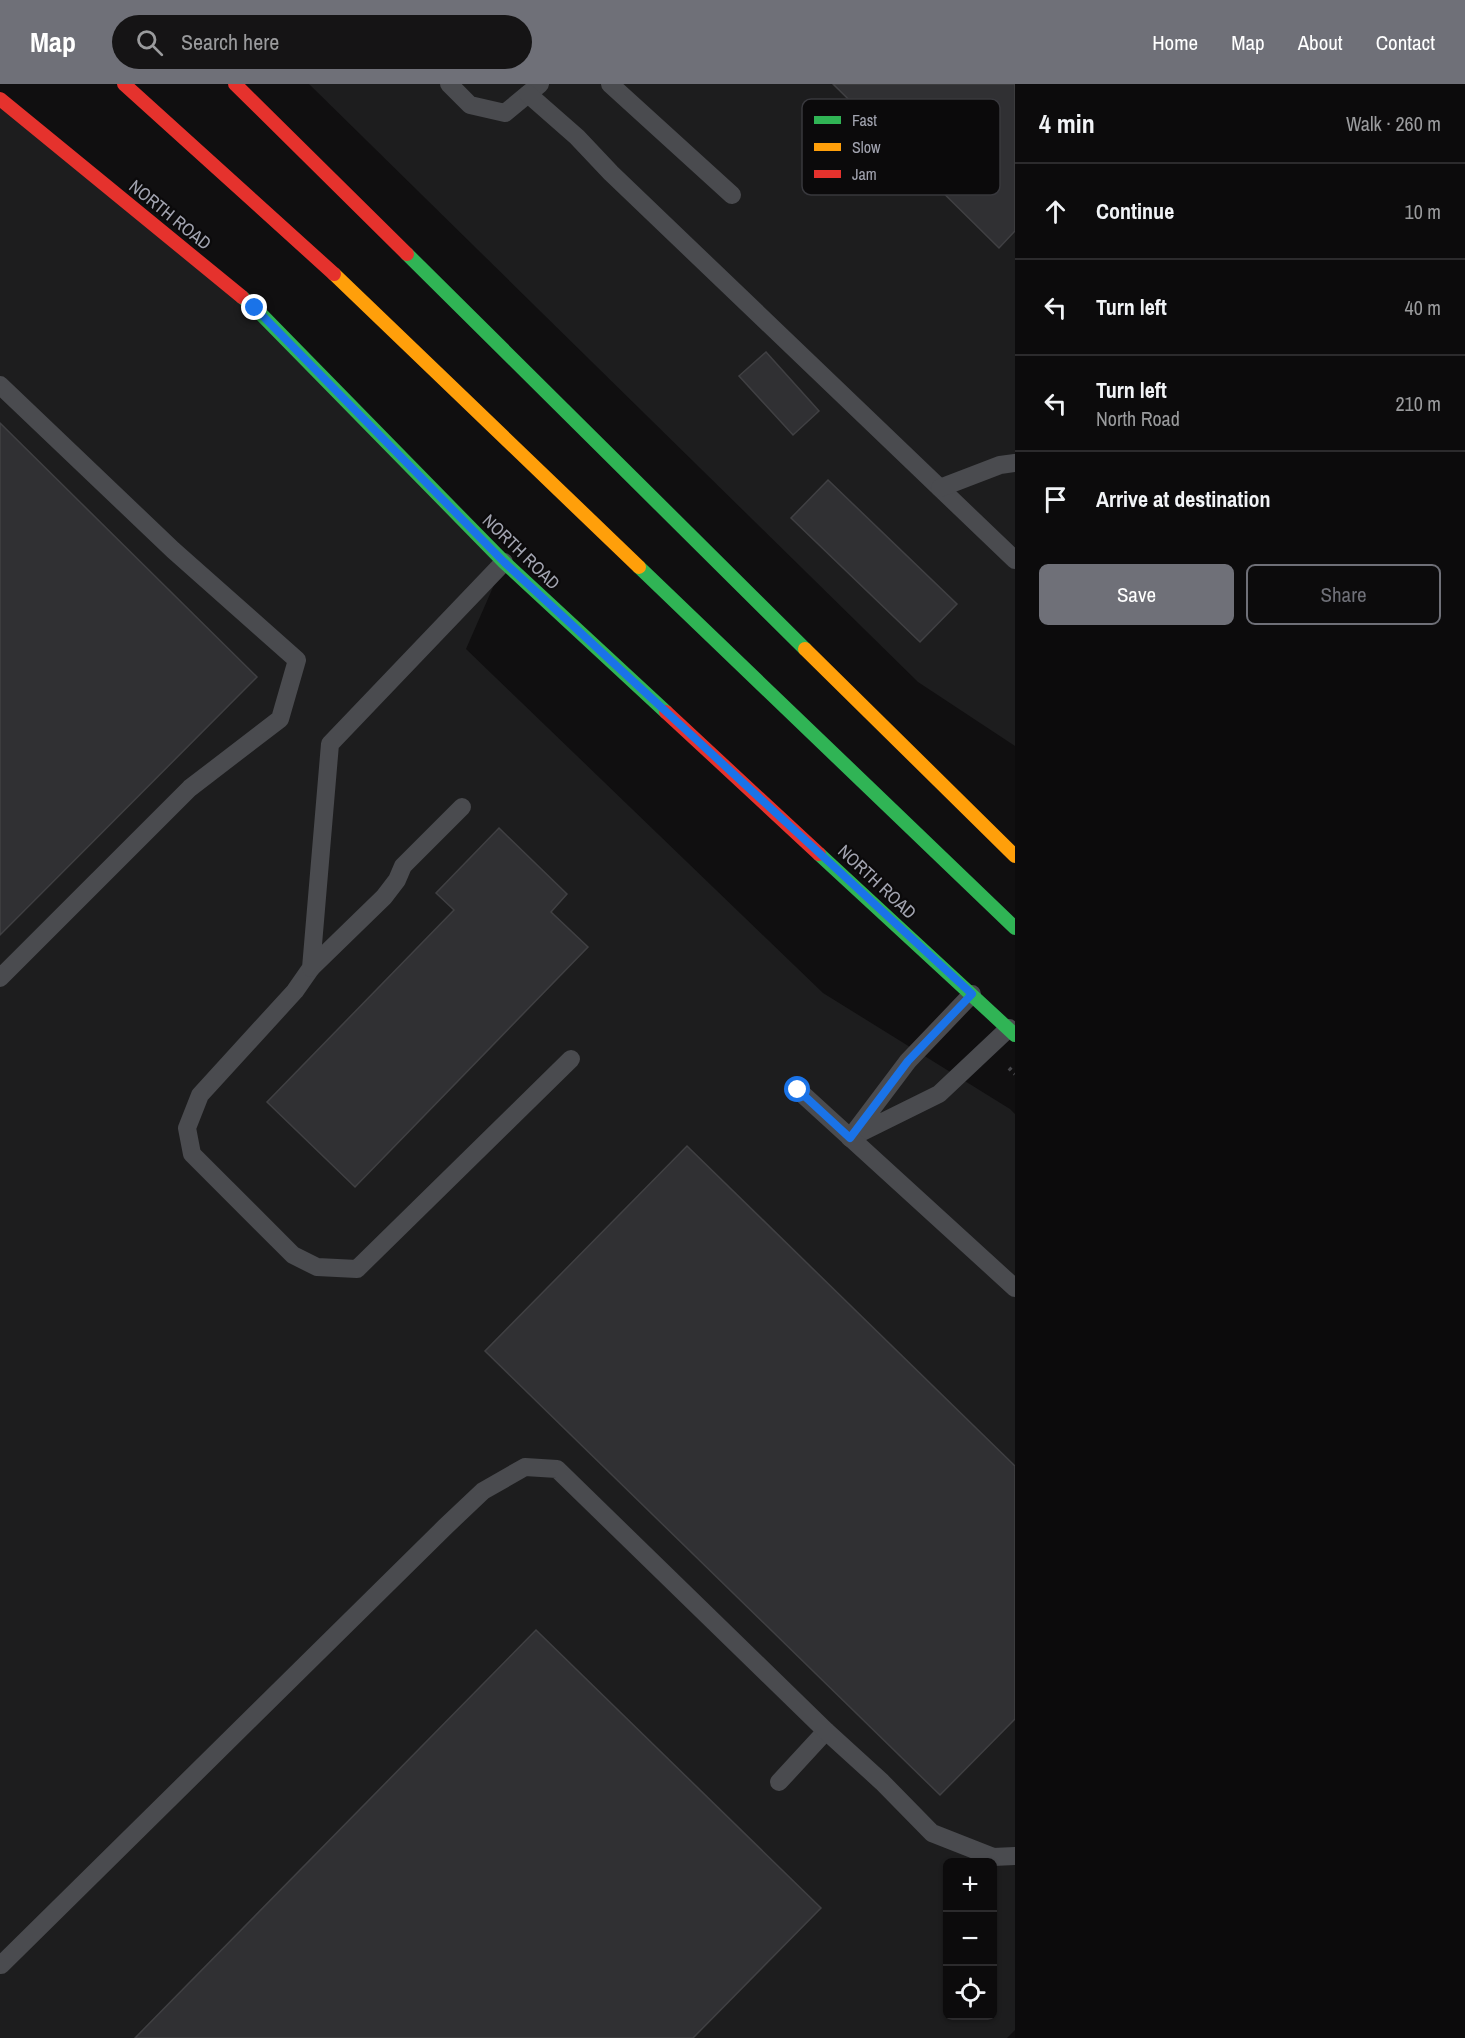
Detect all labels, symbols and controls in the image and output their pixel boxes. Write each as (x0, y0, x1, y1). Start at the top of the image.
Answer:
search box (112, 15, 532, 69)
text: Map (30, 23, 76, 61)
icon: search (133, 26, 166, 59)
text: Search here (181, 27, 279, 57)
text: Home (1152, 28, 1198, 57)
text: Map (1231, 28, 1265, 57)
text: About (1298, 28, 1343, 57)
text: Contact (1376, 28, 1435, 57)
legend (802, 99, 1000, 195)
text: 4 min (1039, 106, 1095, 141)
text: Fast (852, 109, 877, 131)
text: Walk · 260 m (1346, 110, 1441, 137)
text: Slow (852, 136, 881, 158)
text: Jam (852, 163, 877, 185)
street label: NORTH ROAD (124, 174, 217, 255)
icon: ahead (1039, 195, 1072, 228)
text: Continue (1096, 196, 1174, 226)
text: 10 m (1405, 198, 1441, 225)
icon: left (1039, 291, 1072, 324)
text: Turn left (1096, 292, 1167, 322)
route end (241, 294, 267, 320)
text: 40 m (1405, 294, 1441, 321)
text: Turn left (1096, 375, 1167, 405)
icon: left (1039, 387, 1072, 420)
text: 210 m (1395, 390, 1441, 417)
text: North Road (1096, 405, 1180, 432)
icon: arrive (1039, 483, 1072, 516)
text: Arrive at destination (1096, 484, 1270, 514)
street label: NORTH ROAD (477, 508, 566, 595)
button: Save (1039, 564, 1234, 625)
button: Share (1246, 564, 1441, 625)
street label: NORTH ROAD (833, 839, 922, 925)
route start (784, 1076, 810, 1102)
map controls (943, 1858, 997, 2020)
button: + (943, 1858, 997, 1912)
button: − (943, 1912, 997, 1966)
button: locate (943, 1966, 997, 2020)

